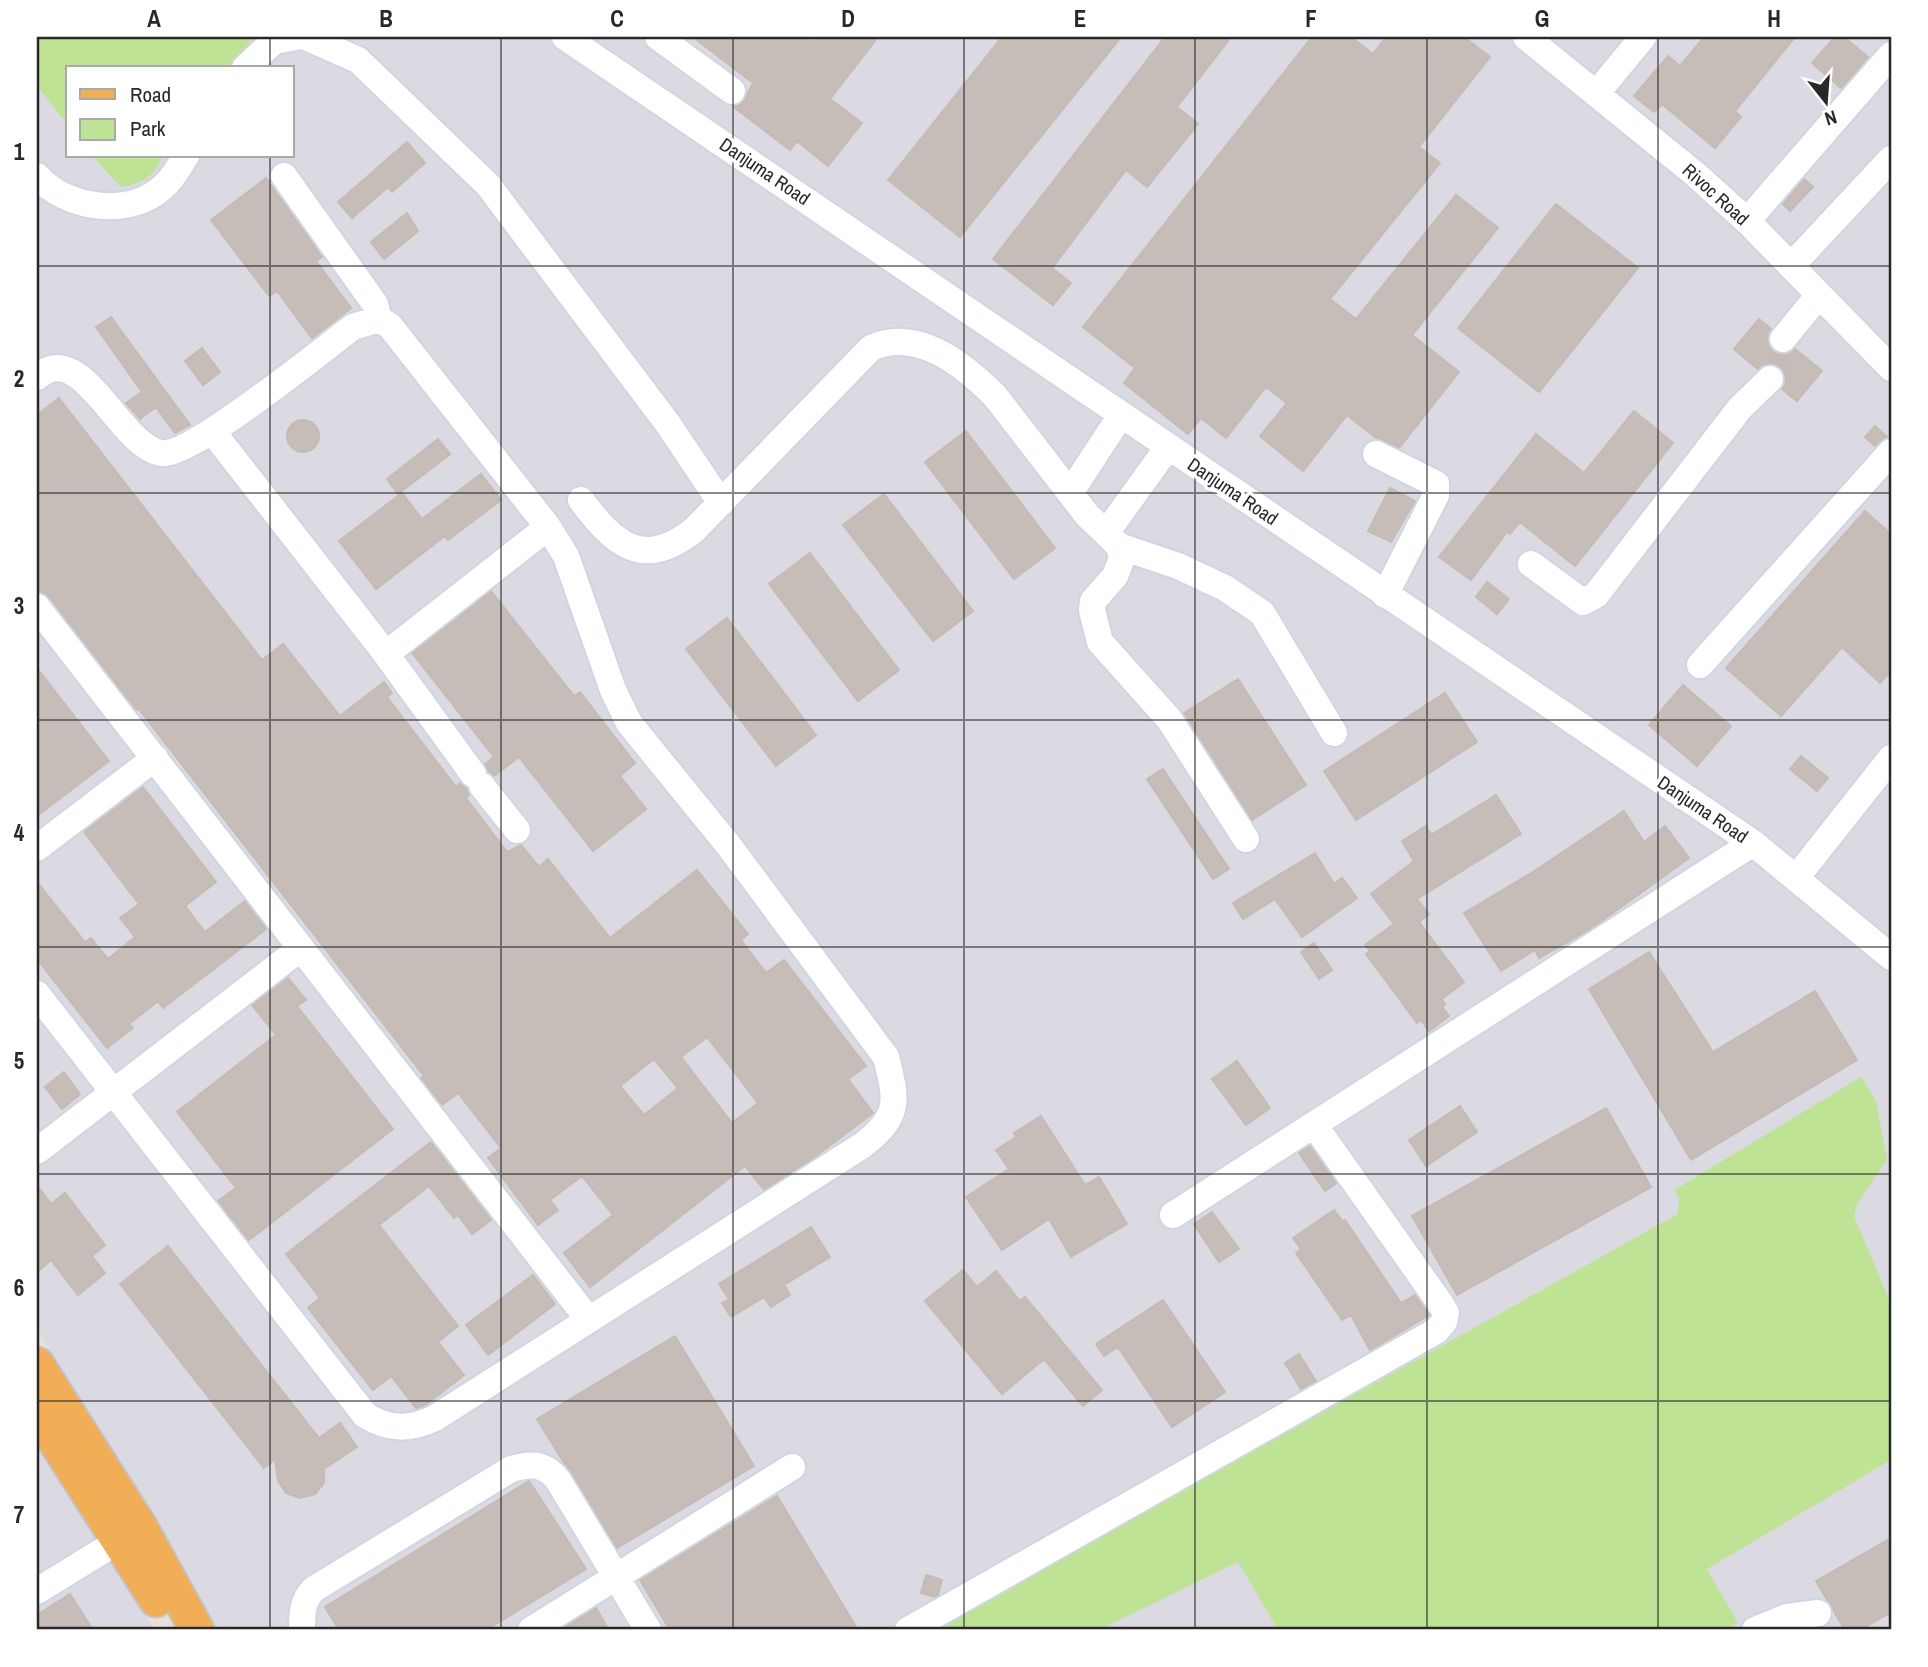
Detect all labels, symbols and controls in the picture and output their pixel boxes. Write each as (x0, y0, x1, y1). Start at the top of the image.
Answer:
text: A (147, 3, 161, 34)
text: B (379, 3, 393, 34)
text: C (610, 3, 624, 34)
text: D (841, 3, 855, 34)
text: E (1074, 3, 1086, 34)
text: F (1305, 3, 1317, 34)
text: G (1535, 3, 1549, 34)
text: H (1767, 3, 1781, 34)
legend (66, 66, 294, 158)
north arrow (1792, 66, 1862, 136)
text: Road (130, 80, 171, 109)
text: N (1822, 104, 1840, 132)
text: Park (130, 114, 166, 143)
street label: Danjuma Road (715, 131, 815, 211)
text: 1 (14, 136, 25, 167)
street label: Rivoc Road (1677, 157, 1755, 231)
text: 2 (14, 363, 24, 394)
street label: Danjuma Road (1183, 451, 1283, 531)
text: 3 (14, 590, 24, 621)
street label: Danjuma Road (1653, 769, 1753, 849)
text: 4 (14, 817, 25, 848)
text: 5 (14, 1045, 24, 1076)
text: 6 (14, 1272, 24, 1303)
text: 7 (14, 1499, 24, 1530)

